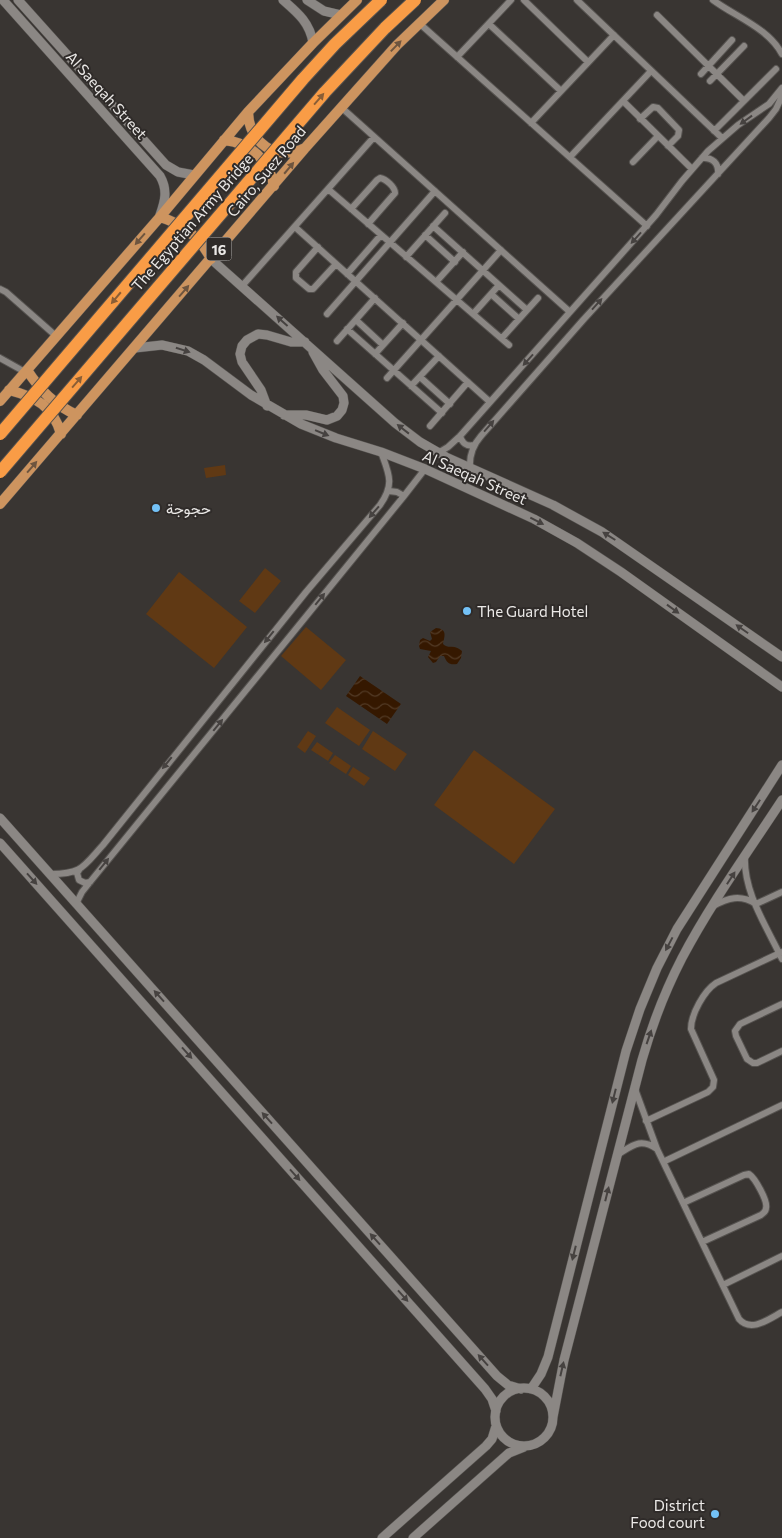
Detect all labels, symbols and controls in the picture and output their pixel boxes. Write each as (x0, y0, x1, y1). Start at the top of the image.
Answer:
one-way arrow (390, 40, 402, 52)
street label: Al Saeqah Street (63, 47, 151, 143)
one-way arrow (313, 93, 325, 105)
one-way arrow (739, 115, 753, 125)
street label: Cairo, Suez Road (223, 122, 309, 220)
street label: The Egyptian Army Bridge (128, 150, 257, 294)
one-way arrow (284, 161, 295, 174)
one-way arrow (630, 232, 641, 245)
one-way arrow (134, 233, 146, 245)
road number: 16 (206, 238, 232, 260)
one-way arrow (178, 285, 189, 298)
one-way arrow (111, 292, 122, 304)
one-way arrow (591, 299, 603, 311)
one-way arrow (276, 315, 288, 327)
one-way arrow (176, 346, 191, 354)
one-way arrow (522, 353, 534, 365)
one-way arrow (71, 376, 82, 388)
one-way arrow (483, 420, 495, 432)
one-way arrow (396, 424, 410, 434)
one-way arrow (315, 429, 329, 437)
street label: Al Saeqah Street (420, 446, 530, 508)
one-way arrow (26, 461, 37, 474)
place label: حجوجة (166, 499, 211, 518)
marker: حجوجة (150, 502, 162, 514)
one-way arrow (368, 506, 380, 518)
one-way arrow (529, 517, 544, 525)
one-way arrow (602, 531, 615, 540)
one-way arrow (315, 593, 326, 606)
place label: The Guard Hotel (477, 602, 588, 620)
one-way arrow (666, 604, 680, 614)
marker: The Guard Hotel (461, 605, 473, 617)
one-way arrow (735, 624, 749, 634)
one-way arrow (264, 630, 275, 643)
one-way arrow (212, 719, 223, 732)
one-way arrow (162, 756, 173, 769)
one-way arrow (751, 799, 760, 813)
one-way arrow (99, 858, 110, 871)
one-way arrow (726, 871, 736, 885)
one-way arrow (27, 873, 38, 886)
one-way arrow (665, 936, 673, 951)
one-way arrow (153, 991, 165, 1003)
one-way arrow (646, 1030, 653, 1045)
one-way arrow (181, 1047, 193, 1059)
one-way arrow (610, 1088, 618, 1103)
one-way arrow (261, 1112, 273, 1124)
one-way arrow (289, 1168, 300, 1181)
one-way arrow (603, 1187, 611, 1202)
one-way arrow (370, 1233, 381, 1245)
one-way arrow (570, 1246, 578, 1261)
one-way arrow (397, 1290, 408, 1303)
one-way arrow (477, 1355, 489, 1367)
one-way arrow (558, 1361, 566, 1376)
place label: District Food court (630, 1496, 705, 1531)
marker: District Food court (709, 1508, 721, 1520)

